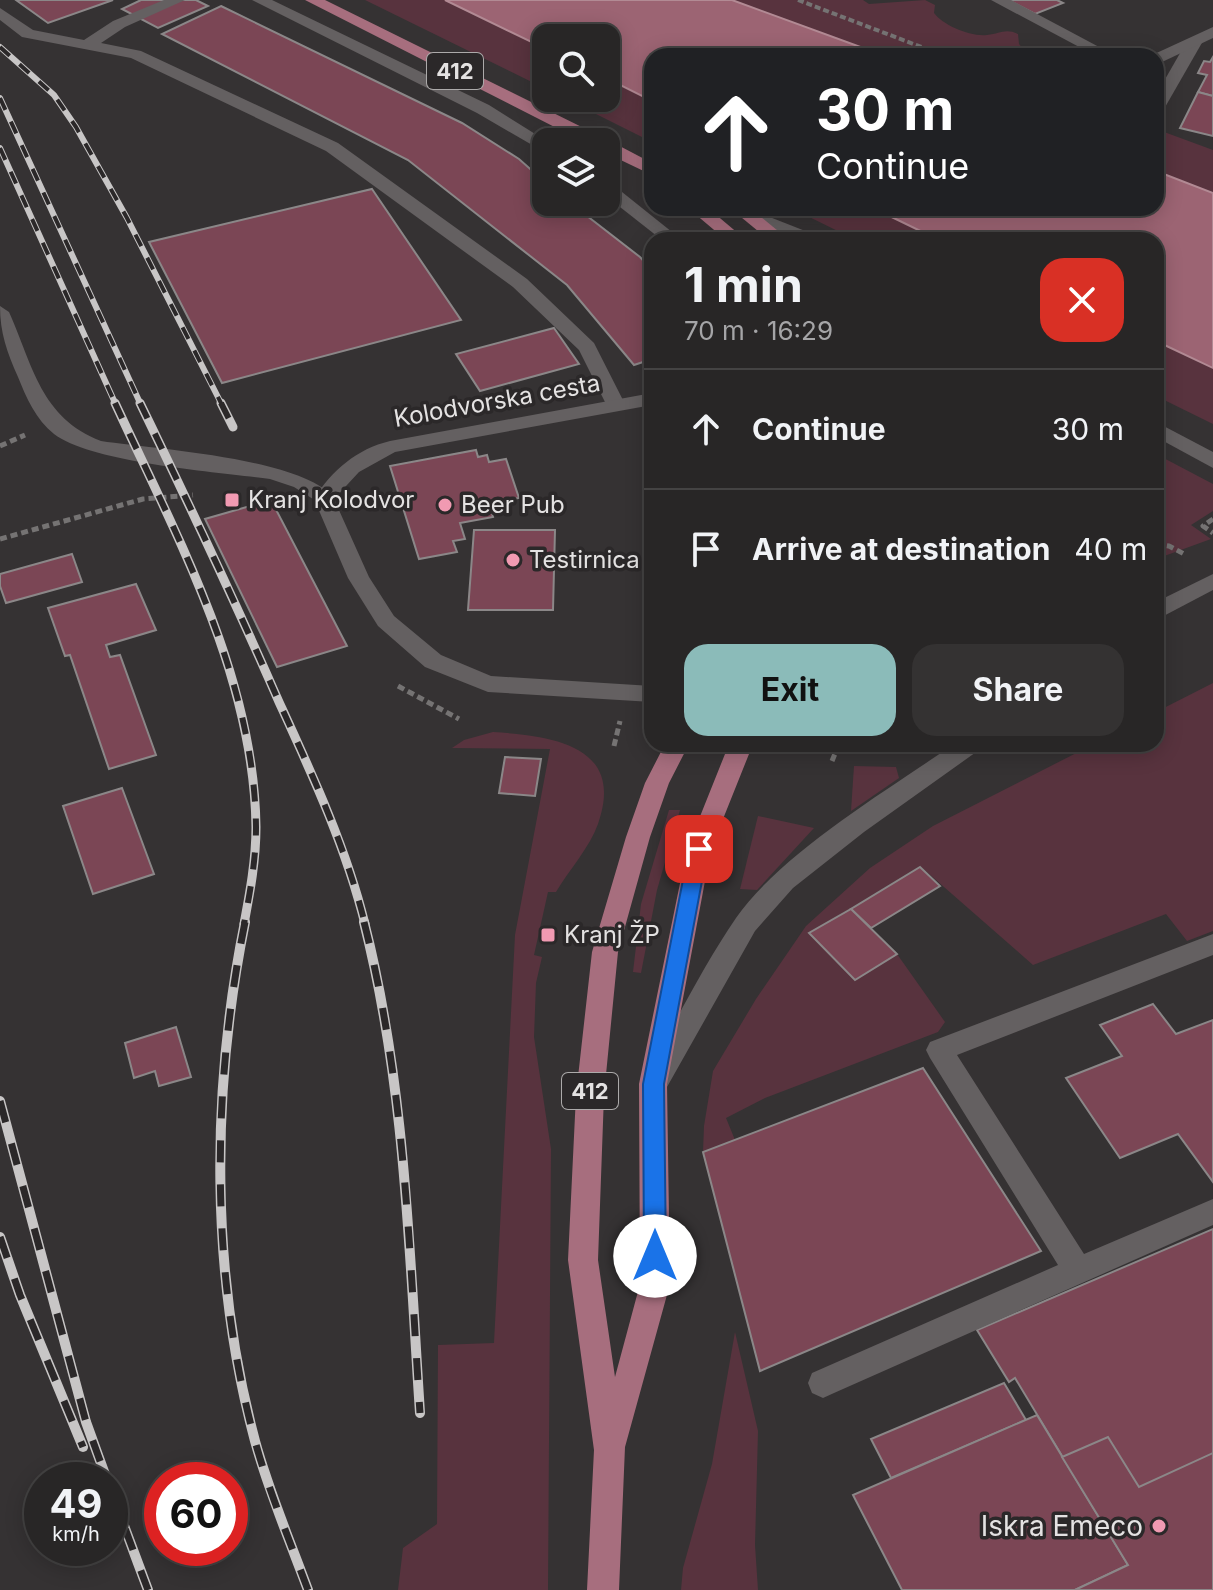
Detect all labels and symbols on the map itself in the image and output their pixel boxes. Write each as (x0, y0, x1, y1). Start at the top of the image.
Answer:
road number: 412 (427, 53, 483, 89)
street label: Kolodvorska cesta (392, 368, 602, 433)
place label: Kranj Kolodvor (248, 485, 414, 514)
place label: Beer Pub (461, 490, 565, 519)
marker: Kranj Kolodvor (223, 491, 241, 509)
marker: Beer Pub (436, 496, 454, 514)
place label: Testirnica (529, 545, 640, 574)
marker: Testirnica (504, 551, 522, 569)
pin (665, 815, 733, 883)
place label: Kranj ŽP (564, 919, 660, 949)
marker: Kranj ŽP (539, 926, 557, 944)
road number: 412 (562, 1073, 618, 1109)
position arrow (613, 1214, 697, 1298)
speed limit sign: 60 (144, 1462, 248, 1566)
place label: Iskra Emeco (981, 1509, 1143, 1543)
marker: Iskra Emeco (1150, 1517, 1168, 1535)

